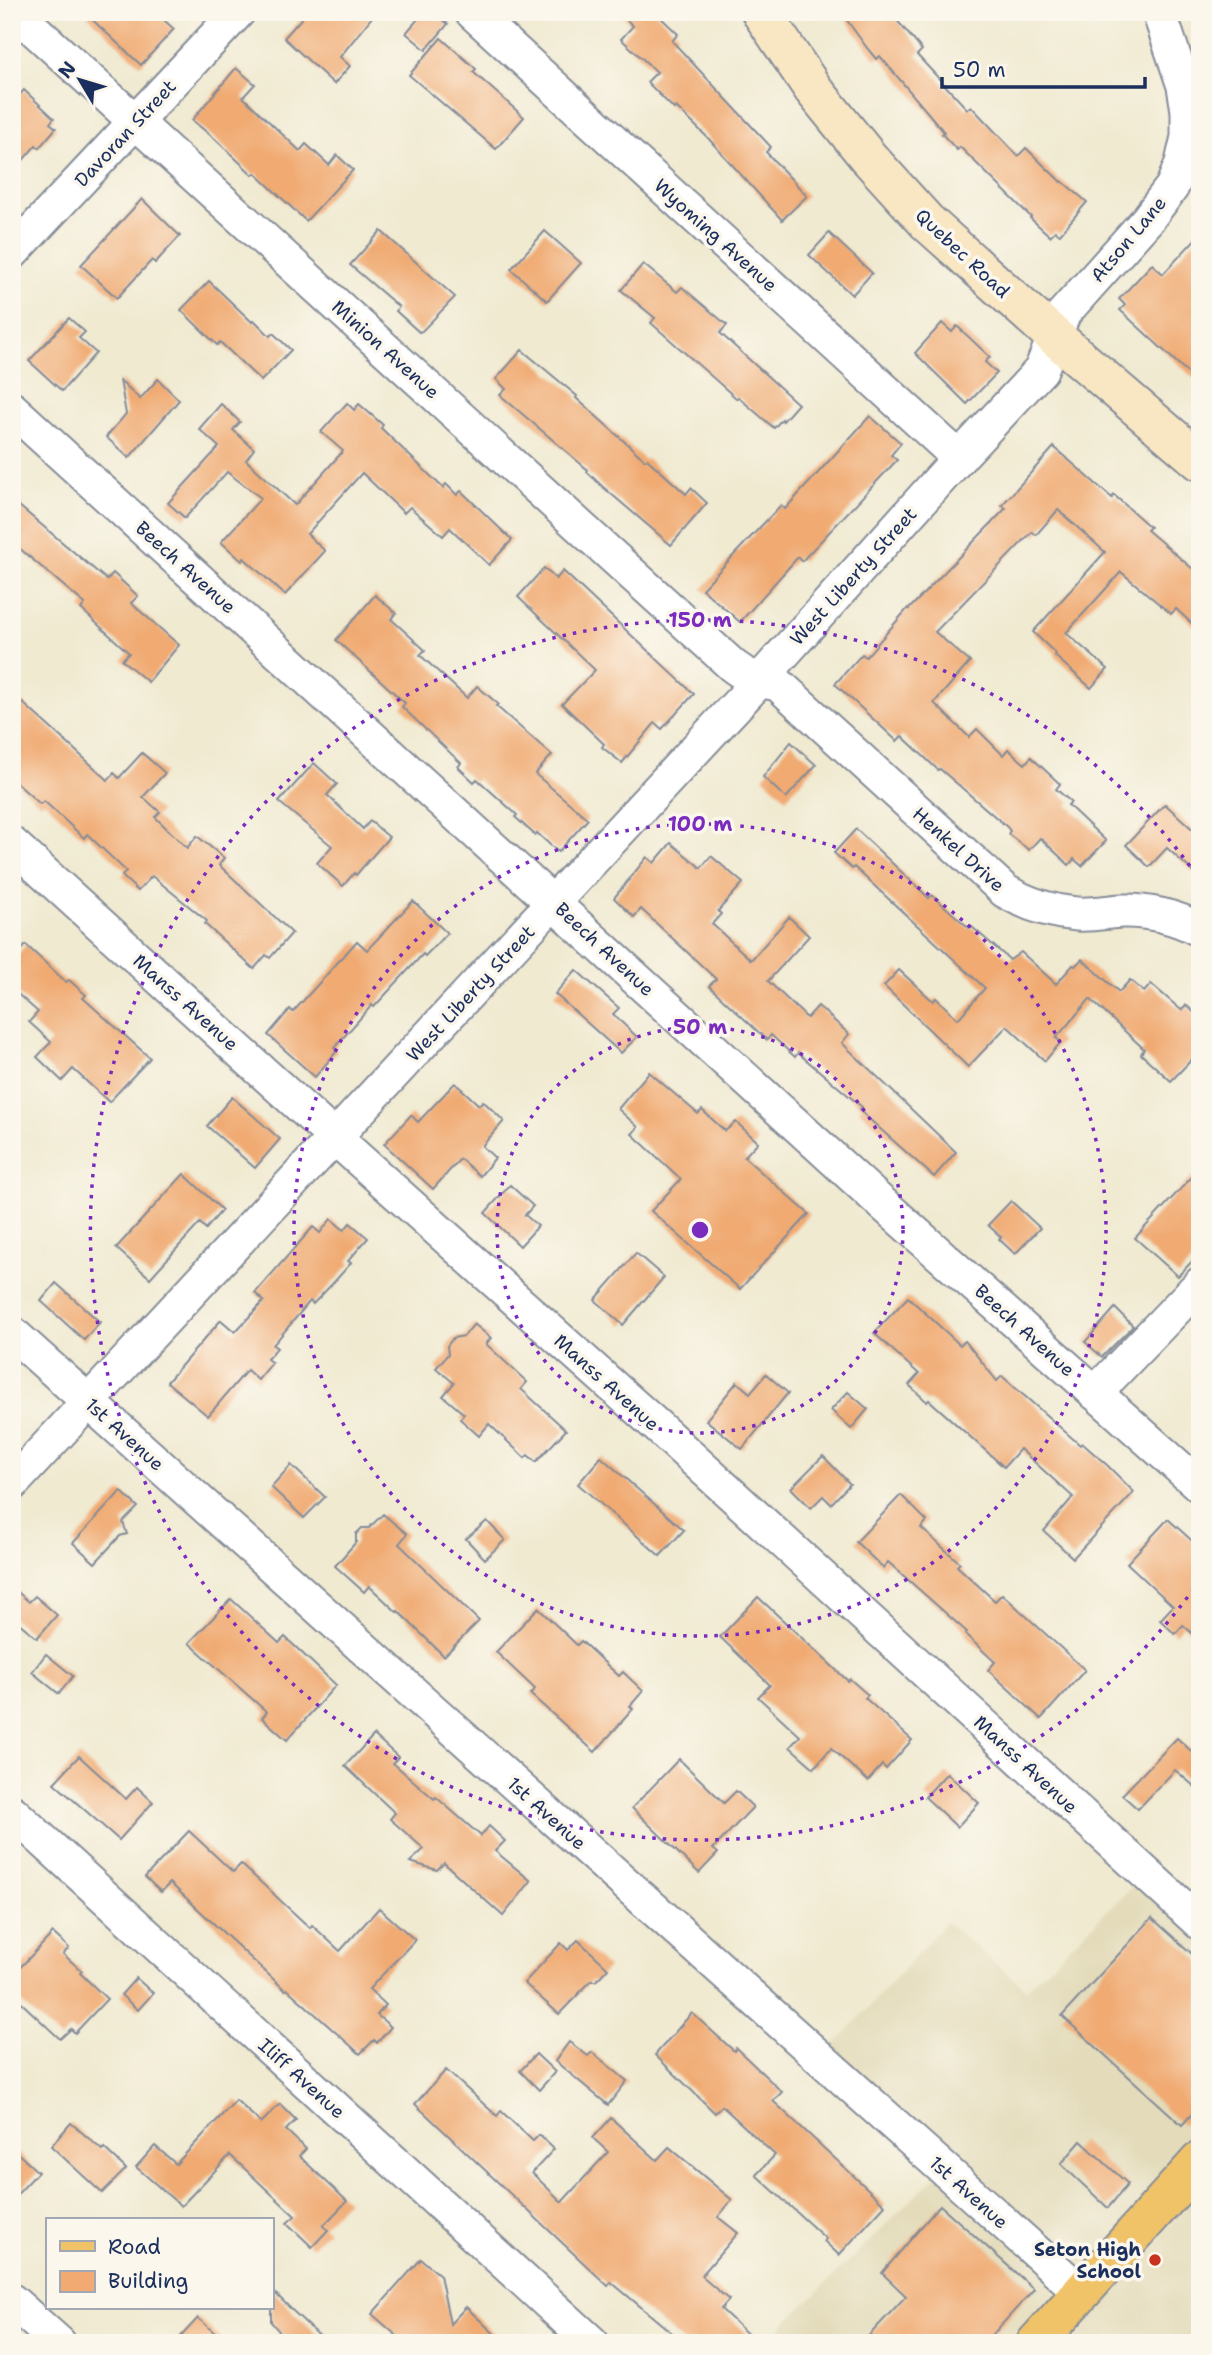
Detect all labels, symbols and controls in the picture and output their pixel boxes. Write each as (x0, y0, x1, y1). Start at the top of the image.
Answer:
north arrow (46, 46, 116, 116)
scale bar (942, 46, 1146, 90)
text: N (53, 56, 81, 83)
text: 50 m (953, 56, 1006, 84)
street label: Davoran Street (69, 74, 182, 192)
street label: Wyoming Avenue (649, 173, 783, 298)
street label: Atson Lane (1085, 191, 1172, 288)
street label: Quebec Road (910, 203, 1015, 304)
street label: Minion Avenue (327, 294, 445, 404)
street label: West Liberty Street (784, 502, 922, 651)
street label: Beech Avenue (130, 516, 241, 619)
text: 150 m (668, 606, 732, 634)
street label: Henkel Drive (907, 801, 1010, 897)
text: 100 m (668, 810, 732, 838)
street label: Beech Avenue (550, 897, 660, 1002)
street label: West Liberty Street (400, 920, 540, 1067)
street label: Manss Avenue (128, 948, 244, 1056)
text: 50 m (673, 1013, 727, 1041)
centre of rings (688, 1218, 712, 1242)
street label: Beech Avenue (969, 1279, 1080, 1382)
street label: Manss Avenue (549, 1328, 665, 1436)
street label: 1st Avenue (80, 1392, 169, 1476)
street label: Manss Avenue (968, 1710, 1083, 1819)
street label: 1st Avenue (502, 1771, 591, 1855)
street label: Iliff Avenue (253, 2033, 350, 2124)
street label: 1st Avenue (924, 2150, 1013, 2234)
legend (46, 2218, 273, 2310)
text: Road (108, 2233, 161, 2261)
place label: Seton High School (1034, 2237, 1141, 2284)
marker: Seton High School (1147, 2252, 1163, 2268)
text: Building (108, 2267, 188, 2295)

